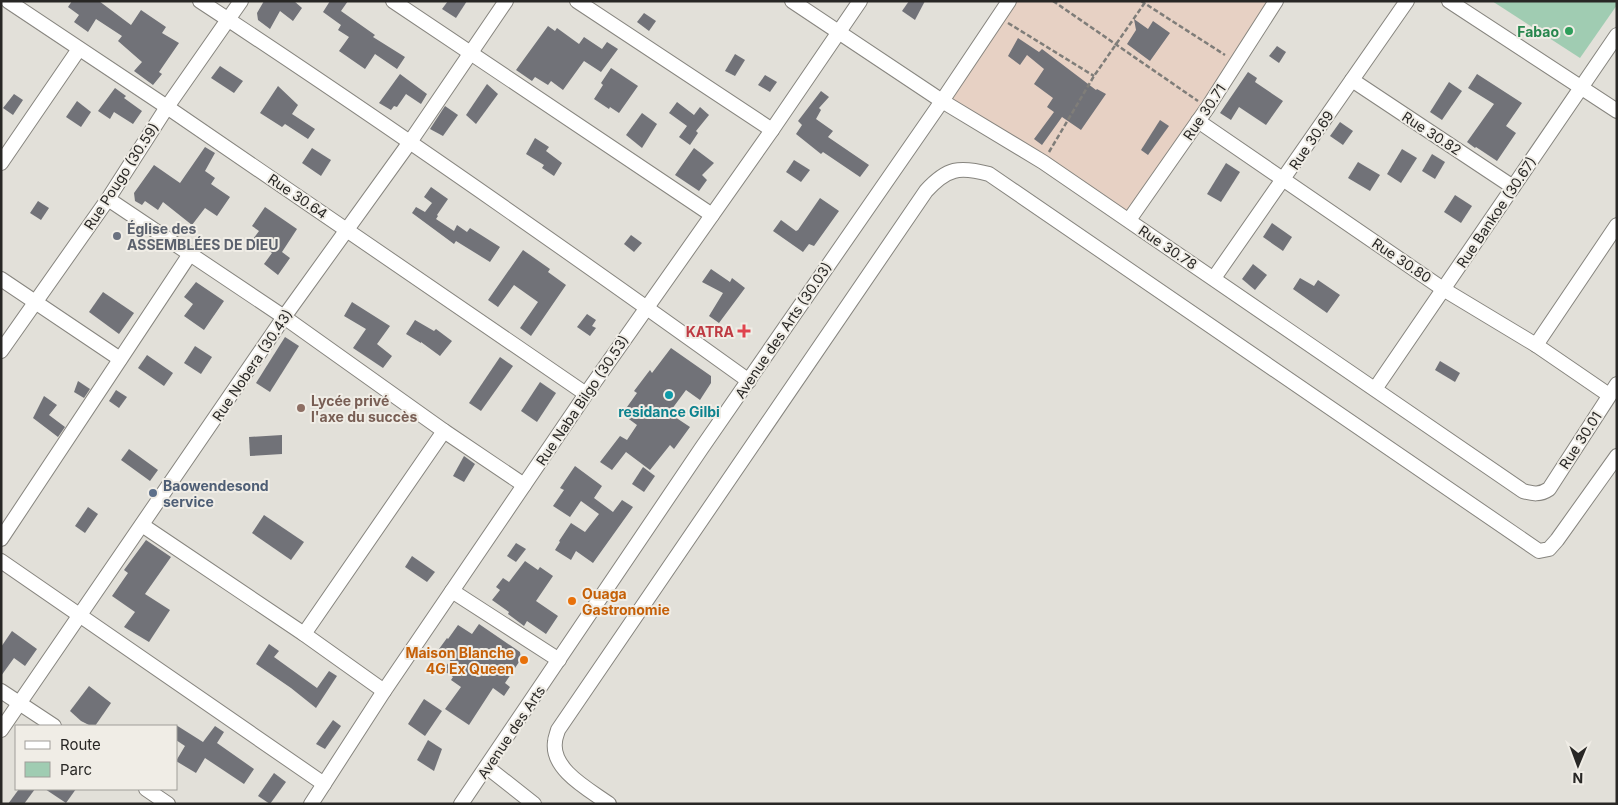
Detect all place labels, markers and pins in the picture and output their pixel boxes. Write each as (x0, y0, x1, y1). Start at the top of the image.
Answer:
place label: Fabao (1517, 23, 1559, 40)
marker: Fabao (1563, 25, 1575, 37)
place label: Église des ASSEMBLÉES DE DIEU (127, 219, 279, 253)
marker: Église des ASSEMBLÉES DE DIEU (111, 230, 123, 242)
place label: KATRA (686, 323, 735, 340)
marker: KATRA (738, 325, 750, 337)
marker: residance Gilbi (663, 389, 675, 401)
place label: Lycée privé l'axe du succès (311, 392, 417, 425)
marker: Lycée privé l'axe du succès (295, 402, 307, 414)
place label: residance Gilbi (618, 403, 720, 420)
place label: Baowendesond service (163, 477, 269, 510)
marker: Baowendesond service (147, 487, 159, 499)
place label: Ouaga Gastronomie (582, 585, 670, 618)
marker: Ouaga Gastronomie (566, 595, 578, 607)
place label: Maison Blanche 4G Ex Queen (405, 644, 514, 677)
marker: Maison Blanche 4G Ex Queen (518, 654, 530, 666)

